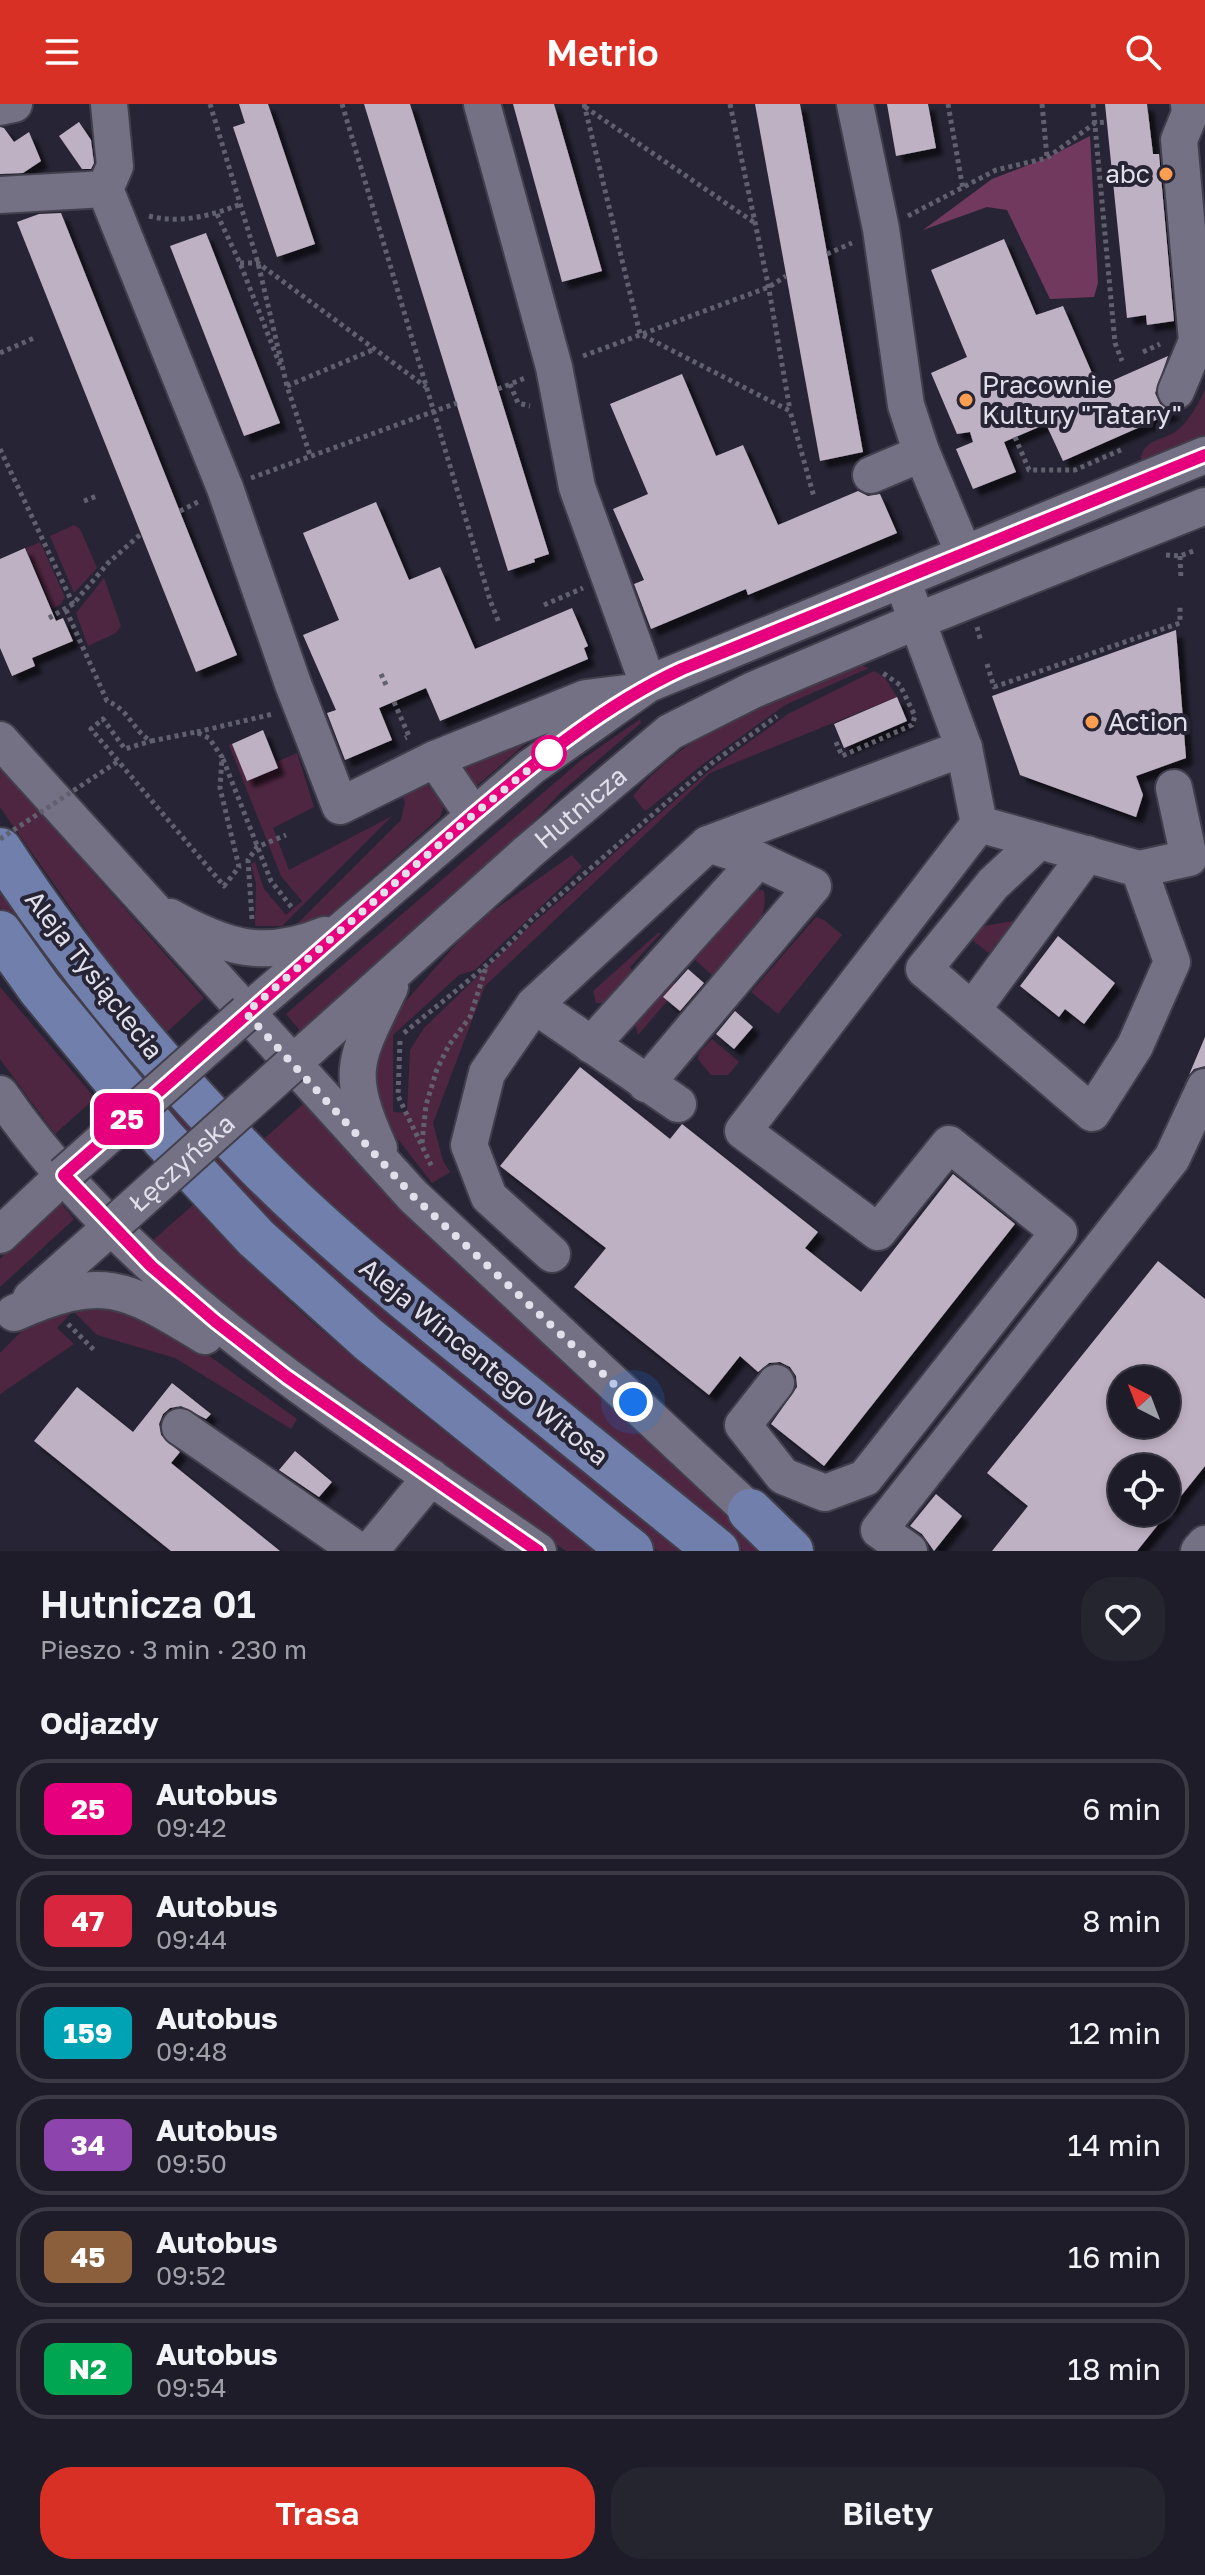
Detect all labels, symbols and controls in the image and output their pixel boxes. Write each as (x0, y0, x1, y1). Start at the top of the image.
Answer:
icon: menu (40, 30, 84, 74)
icon: search (1121, 30, 1165, 74)
text: Metrio (546, 31, 659, 74)
place label: abc (1105, 158, 1150, 189)
marker: abc (1157, 165, 1175, 183)
place label: Pracownie Kultury "Tatary" (982, 369, 1182, 430)
marker: Pracownie Kultury "Tatary" (957, 391, 975, 409)
place label: Action (1108, 706, 1188, 737)
marker: Action (1083, 713, 1101, 731)
unlabelled marker (532, 736, 566, 770)
street label: Hutnicza (528, 760, 633, 855)
street label: Aleja Tysiąclecia (19, 884, 170, 1065)
line badge: 25 (91, 1093, 163, 1145)
text: 25 (110, 1102, 144, 1135)
street label: Łęczyńska (122, 1107, 241, 1218)
street label: Aleja Wincentego Witosa (354, 1252, 615, 1472)
north arrow (1108, 1366, 1180, 1438)
map controls (1108, 1366, 1180, 1526)
your location (613, 1382, 653, 1422)
button: locate (1108, 1454, 1180, 1526)
button: heart (1081, 1577, 1165, 1661)
text: Hutnicza 01 (40, 1581, 256, 1626)
text: Pieszo · 3 min · 230 m (40, 1634, 307, 1665)
text: Odjazdy (40, 1705, 159, 1741)
text: Autobus (156, 1776, 278, 1812)
text: 6 min (1082, 1791, 1161, 1827)
text: 25 (71, 1792, 105, 1825)
text: 09:42 (156, 1812, 227, 1843)
text: Autobus (156, 1888, 278, 1924)
text: 8 min (1082, 1903, 1161, 1939)
text: 47 (72, 1904, 104, 1937)
text: 09:44 (156, 1924, 227, 1955)
text: Autobus (156, 2000, 278, 2036)
text: 12 min (1069, 2015, 1161, 2051)
text: 159 (63, 2016, 113, 2049)
text: 09:48 (156, 2036, 227, 2067)
text: Autobus (156, 2112, 278, 2148)
text: 14 min (1068, 2127, 1161, 2163)
text: 34 (71, 2128, 105, 2161)
text: 09:50 (156, 2148, 227, 2179)
text: Autobus (156, 2224, 278, 2260)
text: 16 min (1068, 2239, 1161, 2275)
text: 45 (71, 2240, 105, 2273)
text: 09:52 (156, 2260, 226, 2291)
text: Autobus (156, 2336, 278, 2372)
text: 18 min (1068, 2351, 1161, 2387)
text: N2 (69, 2352, 107, 2385)
text: 09:54 (156, 2372, 227, 2403)
button: Trasa (40, 2467, 595, 2559)
button: Bilety (611, 2467, 1165, 2559)

